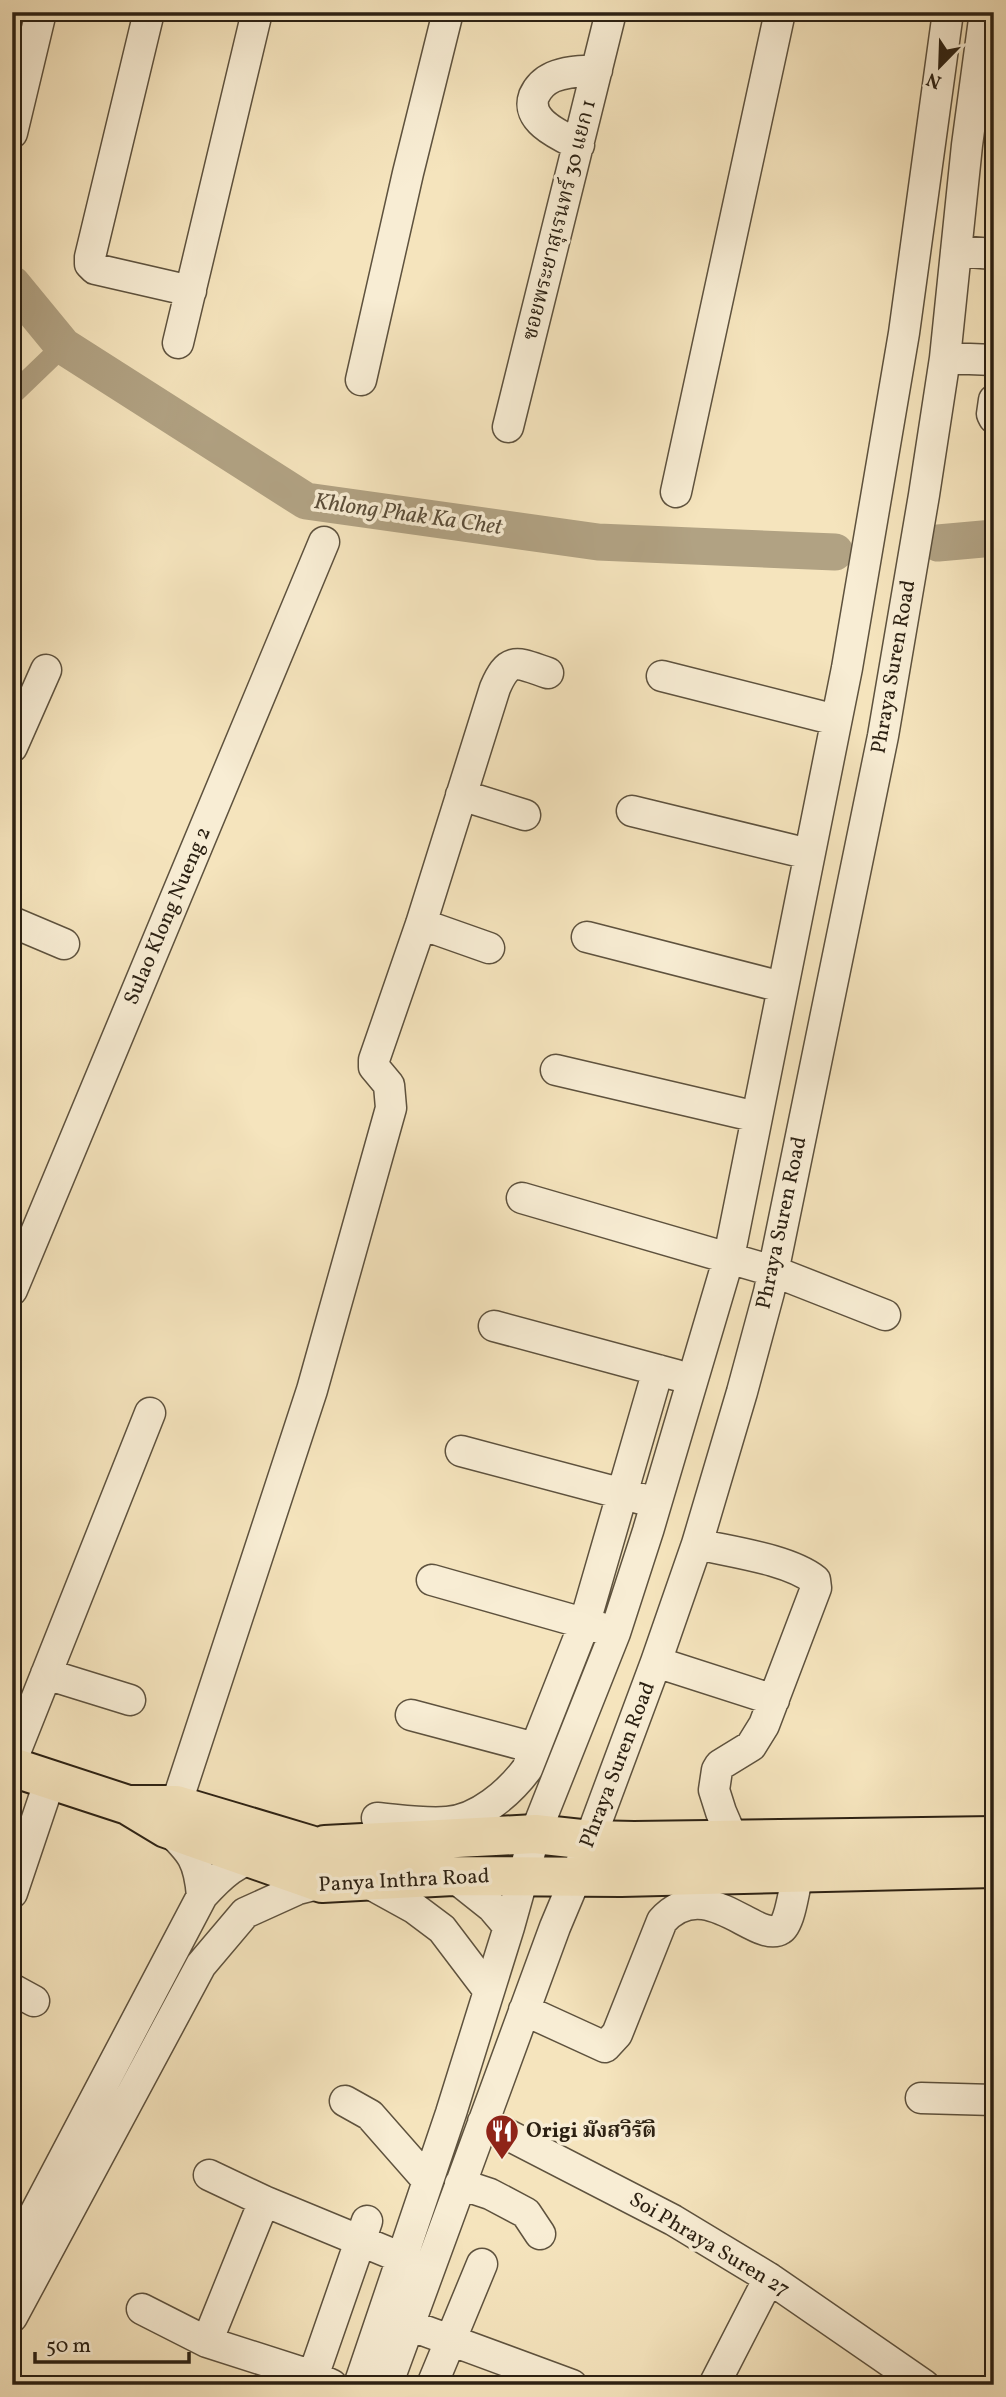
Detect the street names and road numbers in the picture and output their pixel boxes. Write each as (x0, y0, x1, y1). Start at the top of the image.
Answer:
street label: ซอยพระยาสุเรนทร์ 30 แยก 1 (516, 97, 604, 343)
street label: Phraya Suren Road (864, 578, 924, 756)
street label: Sulao Klong Nueng 2 (117, 823, 219, 1009)
street label: Phraya Suren Road (750, 1134, 814, 1312)
street label: Phraya Suren Road (573, 1678, 663, 1852)
street label: Panya Inthra Road (318, 1862, 490, 1900)
street label: Soi Phraya Suren 27 (623, 2186, 795, 2304)

